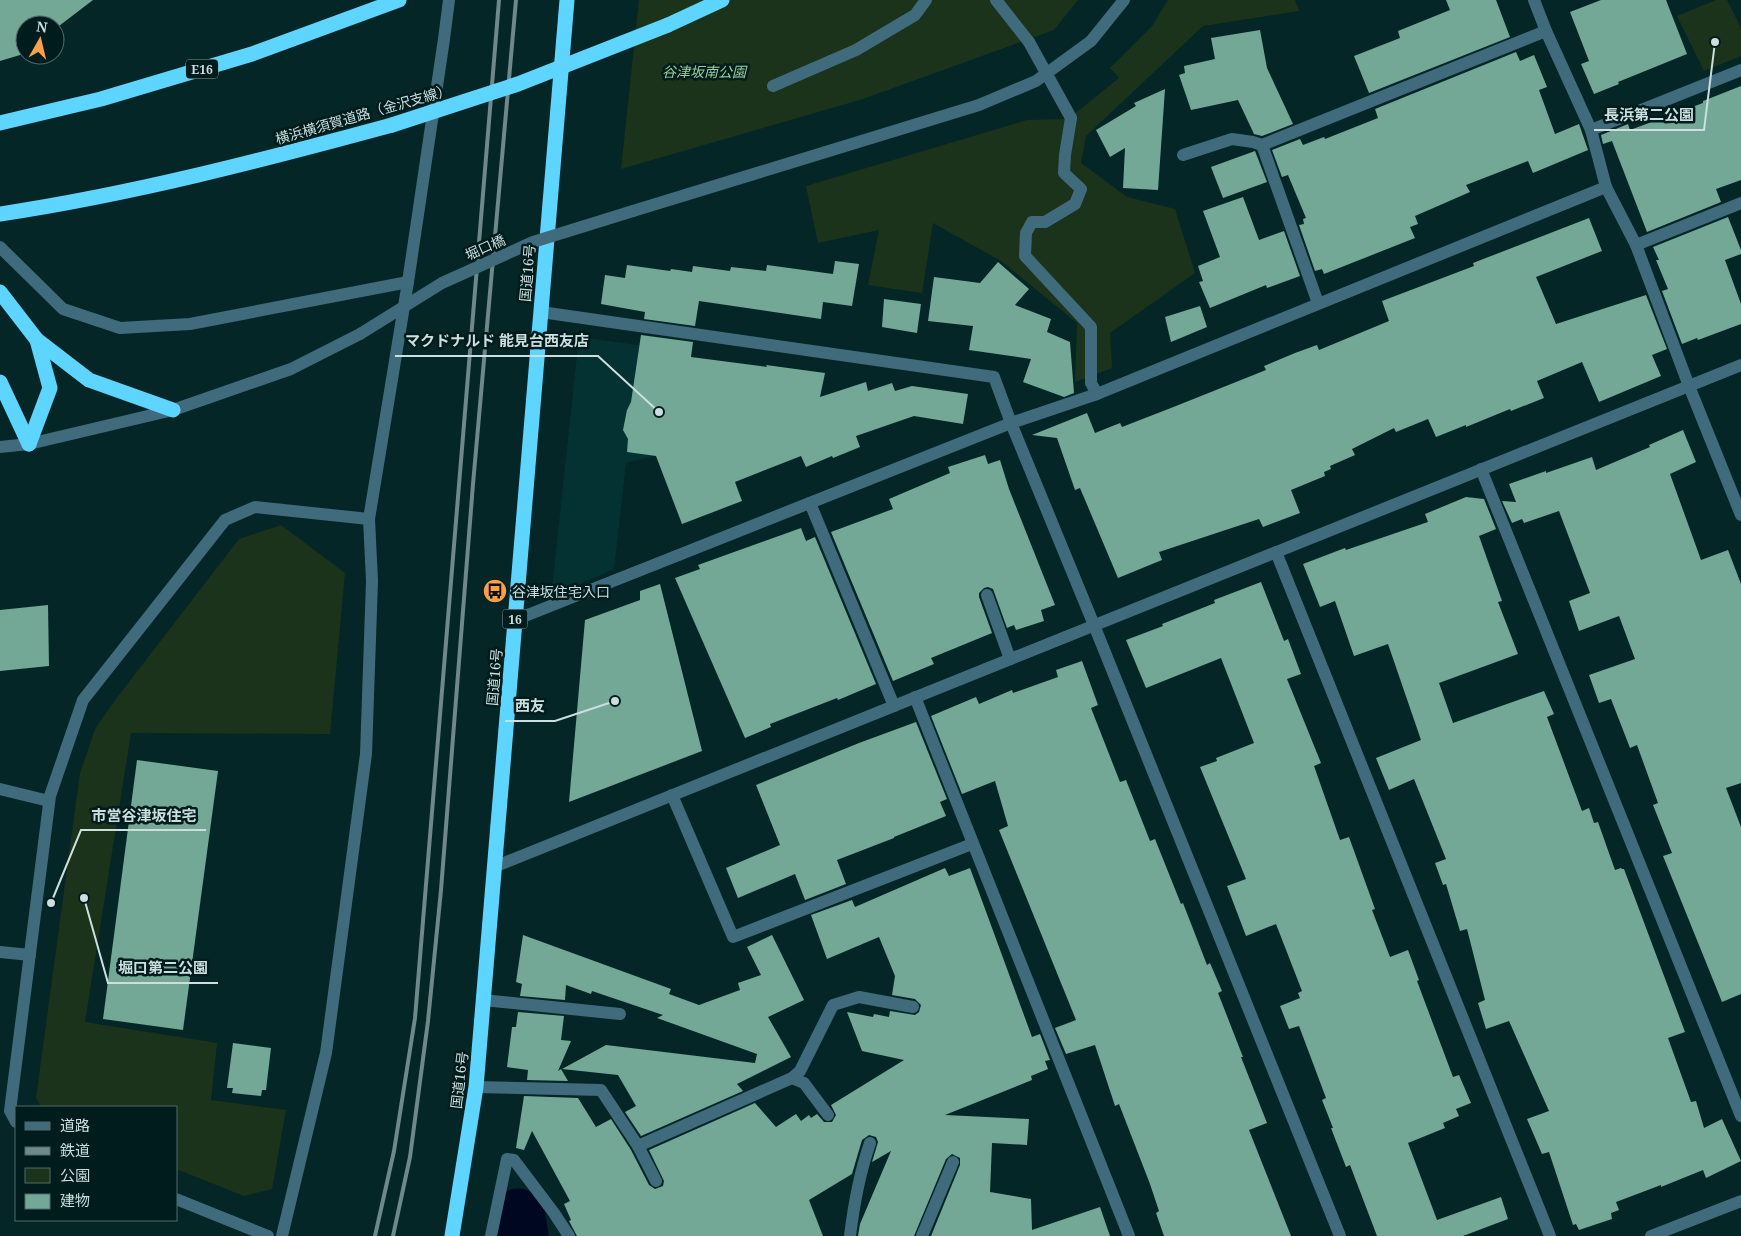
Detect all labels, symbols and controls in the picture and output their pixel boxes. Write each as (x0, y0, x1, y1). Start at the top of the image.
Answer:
north arrow (15, 15, 65, 65)
text: N (35, 16, 49, 37)
road number: E16 (186, 60, 218, 78)
park label: 谷津坂南公園 (662, 62, 748, 81)
street label: 横浜横須賀道路（金沢支線） (273, 80, 453, 148)
callout: 長浜第二公園 (1594, 100, 1704, 130)
text: 長浜第二公園 (1604, 104, 1694, 124)
street label: 堀口橋 (462, 230, 508, 264)
street label: 国道16号 (515, 243, 539, 303)
callout: マクドナルド 能見台西友店 (395, 326, 598, 356)
text: マクドナルド 能見台西友店 (405, 330, 589, 350)
bus stop icon: 谷津坂住宅入口 (482, 578, 508, 604)
place label: 谷津坂住宅入口 (512, 582, 610, 601)
road number: 16 (502, 610, 528, 628)
street label: 国道16号 (482, 647, 506, 707)
callout: 西友 (505, 691, 555, 721)
text: 西友 (515, 695, 545, 715)
callout: 市営谷津坂住宅 (81, 800, 206, 830)
text: 市営谷津坂住宅 (91, 805, 197, 825)
callout: 堀口第二公園 (108, 953, 218, 983)
text: 堀口第二公園 (118, 957, 208, 977)
street label: 国道16号 (446, 1050, 472, 1110)
legend (15, 1106, 178, 1221)
text: 道路 (60, 1115, 90, 1135)
text: 鉄道 (60, 1140, 90, 1160)
text: 公園 (60, 1165, 90, 1185)
text: 建物 (60, 1190, 90, 1210)

